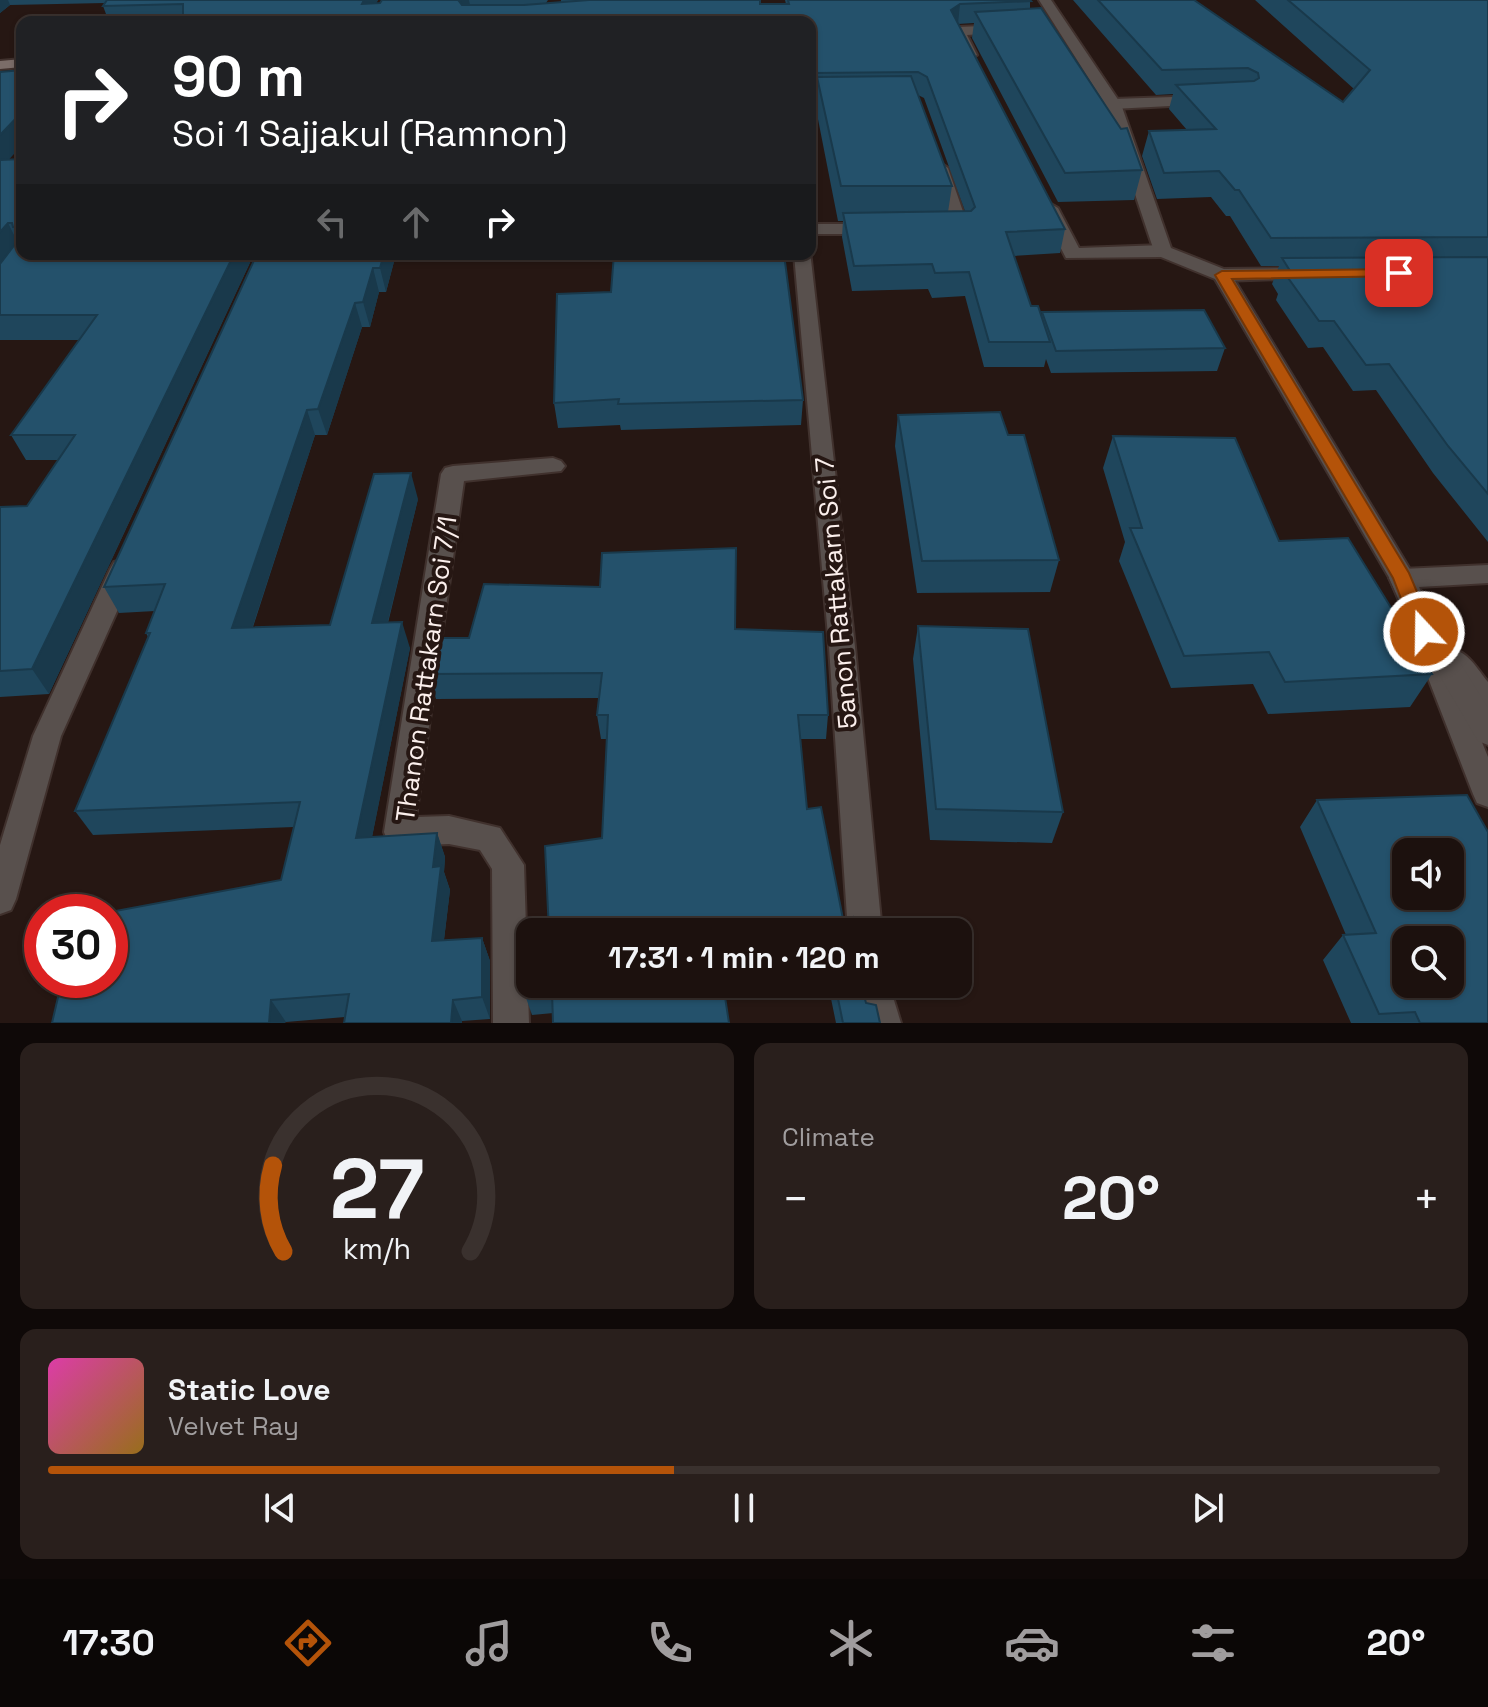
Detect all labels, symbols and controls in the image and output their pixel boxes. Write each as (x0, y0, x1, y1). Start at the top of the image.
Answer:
text: 90 m (172, 41, 305, 112)
icon: right (40, 48, 144, 152)
text: Soi 1 Sajjakul (Ramnon) (172, 111, 567, 157)
icon: left (310, 200, 354, 244)
icon: ahead (394, 200, 438, 244)
icon: right (478, 200, 522, 244)
pin (1365, 239, 1433, 307)
icon: arrive (1377, 251, 1421, 295)
street label: 5anon Rattakarn Soi 7 (807, 456, 865, 730)
street label: Thanon Rattakarn Soi 7/1 (388, 514, 464, 824)
position arrow (1382, 590, 1466, 674)
map controls (1392, 838, 1464, 998)
button: sound (1392, 838, 1464, 910)
speed limit sign: 30 (24, 894, 128, 998)
button: search (1392, 926, 1464, 998)
text: 17:31 · 1 min · 120 m (608, 938, 880, 977)
text: Climate (782, 1120, 875, 1154)
text: 27 (330, 1136, 424, 1242)
text: 20° (1062, 1160, 1160, 1237)
text: − (782, 1171, 809, 1227)
text: + (1413, 1171, 1440, 1227)
text: km/h (343, 1231, 411, 1267)
text: Static Love (168, 1370, 331, 1409)
text: Velvet Ray (168, 1409, 299, 1443)
icon: previous (258, 1486, 302, 1530)
icon: pause (722, 1486, 766, 1530)
icon: next (1186, 1486, 1230, 1530)
icon: directions (280, 1615, 336, 1671)
icon: music (461, 1615, 517, 1671)
icon: phone (642, 1615, 698, 1671)
icon: climate (823, 1615, 879, 1671)
icon: car (1004, 1615, 1060, 1671)
icon: filters (1185, 1615, 1241, 1671)
text: 17:30 (63, 1620, 155, 1666)
text: 20° (1366, 1620, 1425, 1666)

